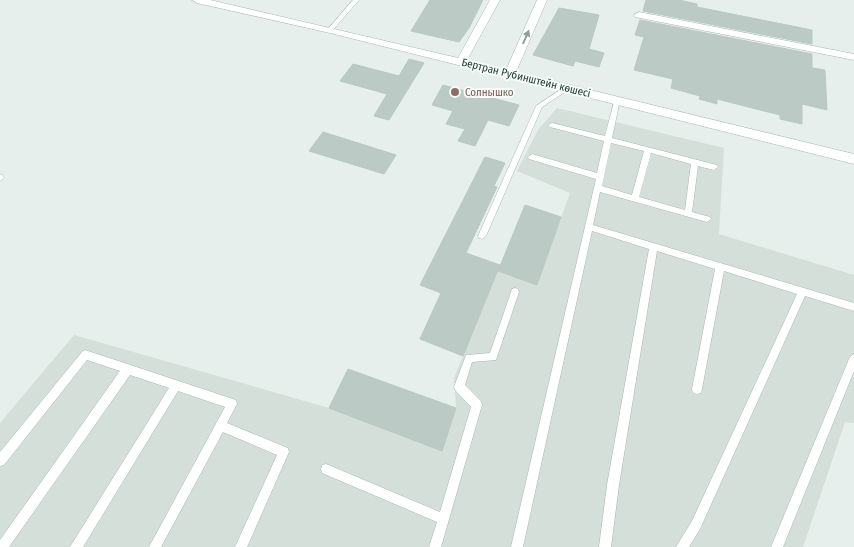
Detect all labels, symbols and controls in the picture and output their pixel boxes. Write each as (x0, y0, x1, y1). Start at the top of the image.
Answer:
one-way arrow (522, 30, 530, 44)
street label: Бертран Рубинштейн көшесі (460, 56, 592, 100)
marker: Солнышко (449, 86, 461, 98)
place label: Солнышко (465, 86, 514, 99)

